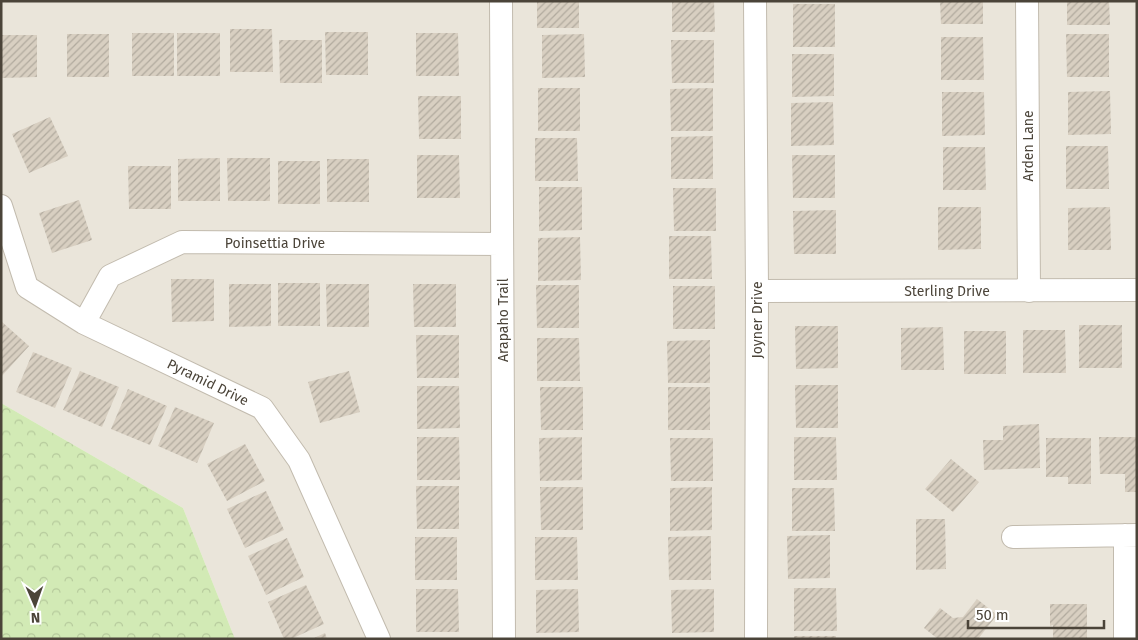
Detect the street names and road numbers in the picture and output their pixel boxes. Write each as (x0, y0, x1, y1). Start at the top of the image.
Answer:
street label: Arden Lane (1020, 110, 1037, 182)
street label: Poinsettia Drive (225, 235, 325, 252)
street label: Arapaho Trail (495, 278, 512, 362)
street label: Joyner Drive (749, 281, 766, 359)
street label: Sterling Drive (904, 283, 990, 300)
street label: Pyramid Drive (164, 355, 251, 409)

